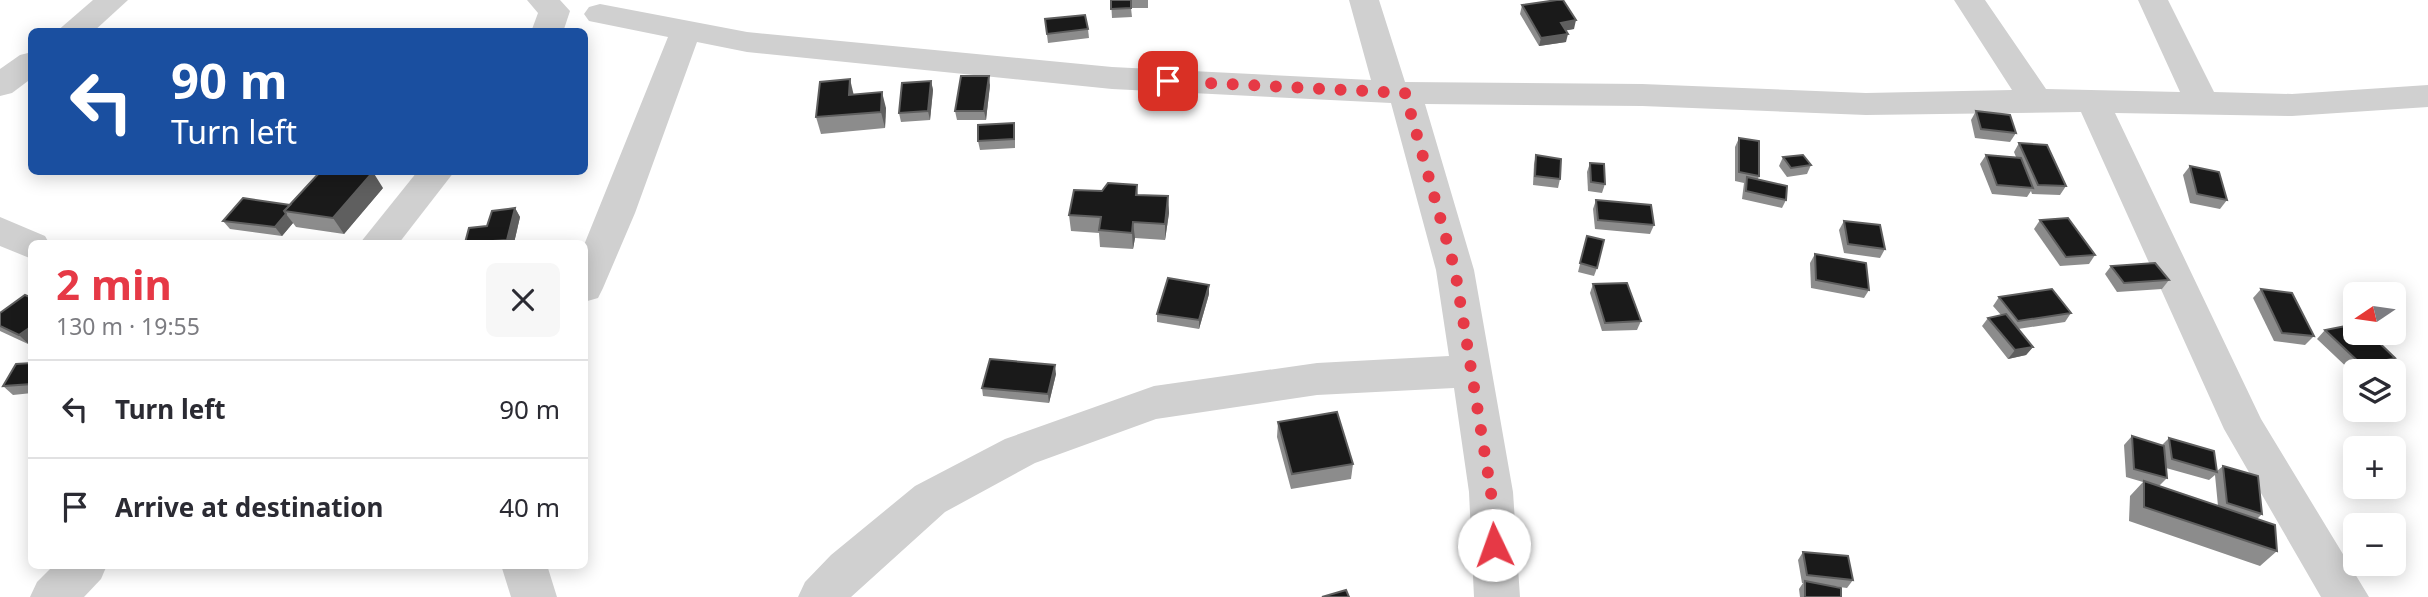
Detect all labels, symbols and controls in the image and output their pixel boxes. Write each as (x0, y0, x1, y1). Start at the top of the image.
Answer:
text: 90 m (171, 47, 288, 113)
pin (1138, 51, 1198, 111)
icon: left (56, 56, 147, 147)
icon: arrive (1149, 62, 1187, 100)
text: Turn left (171, 110, 297, 153)
text: 2 min (56, 255, 172, 312)
button: close (486, 263, 560, 337)
north arrow (2343, 282, 2406, 345)
map controls (2343, 282, 2406, 576)
text: 130 m · 19:55 (56, 310, 200, 342)
button: layers (2343, 359, 2406, 422)
icon: left (56, 390, 94, 428)
text: Turn left (115, 391, 226, 427)
text: 90 m (499, 391, 560, 427)
button: + (2343, 436, 2406, 499)
icon: arrive (56, 488, 94, 526)
text: Arrive at destination (115, 489, 384, 525)
text: 40 m (499, 489, 560, 525)
position arrow (1457, 508, 1531, 582)
button: − (2343, 513, 2406, 576)

